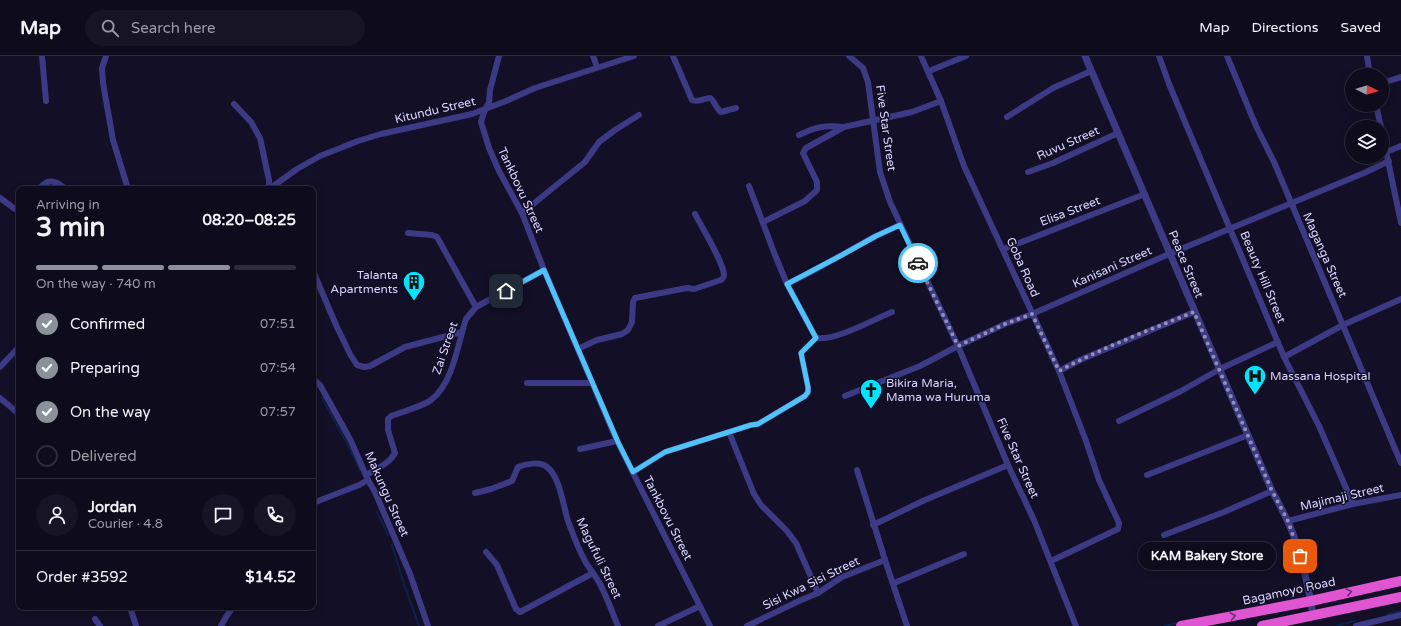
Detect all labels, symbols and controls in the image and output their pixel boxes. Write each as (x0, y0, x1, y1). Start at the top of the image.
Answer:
search box (85, 10, 365, 46)
text: Map (20, 17, 61, 39)
icon: search (99, 17, 121, 39)
text: Search here (131, 19, 215, 37)
text: Map (1199, 19, 1230, 36)
text: Directions (1252, 19, 1319, 36)
text: Saved (1341, 19, 1381, 36)
north arrow (1345, 68, 1389, 112)
map controls (1345, 68, 1389, 164)
street label: Five Star Street (873, 84, 899, 172)
street label: Kitundu Street (393, 94, 477, 126)
button: layers (1345, 120, 1389, 164)
street label: Ruvu Street (1035, 123, 1102, 163)
street label: Tankbovu Street (495, 145, 547, 235)
street label: Elisa Street (1038, 193, 1103, 229)
text: Arriving in (36, 197, 100, 213)
street label: Maganga Street (1300, 210, 1350, 300)
text: 08:20–08:25 (203, 211, 296, 229)
text: 3 min (36, 212, 105, 243)
street label: Peace Street (1165, 228, 1207, 300)
street label: Beauty Hill Street (1237, 229, 1289, 325)
street label: Goba Road (1004, 235, 1042, 299)
courier (898, 243, 938, 283)
street label: Kanisani Street (1070, 243, 1154, 291)
icon: car (907, 252, 929, 274)
place label: Talanta Apartments (330, 268, 398, 296)
building icon: Talanta Apartments (401, 269, 427, 302)
pin (489, 274, 523, 308)
text: On the way · 740 m (36, 276, 156, 292)
icon: home (495, 280, 517, 302)
icon: check (36, 313, 58, 335)
text: Confirmed (70, 315, 145, 333)
text: 07:51 (260, 316, 296, 332)
street label: Zai Street (429, 319, 461, 376)
icon: check (36, 357, 58, 379)
text: Preparing (70, 359, 140, 377)
text: 07:54 (260, 360, 296, 376)
hospital icon: Massana Hospital (1242, 363, 1268, 396)
place label: Massana Hospital (1270, 369, 1371, 383)
place label: Bikira Maria, Mama wa Huruma (886, 376, 990, 404)
church icon: Bikira Maria, Mama wa Huruma (858, 377, 884, 410)
icon: check (36, 401, 58, 423)
text: On the way (70, 403, 150, 421)
text: 07:57 (260, 404, 296, 420)
street label: Five Star Street (994, 415, 1042, 501)
text: Delivered (70, 447, 137, 465)
street label: Makungu Street (362, 449, 412, 539)
street label: Tankbovu Street (641, 473, 695, 563)
street label: Majimaji Street (1299, 480, 1386, 513)
button: person (36, 494, 78, 536)
button: chat (202, 494, 244, 536)
button: phone (254, 494, 296, 536)
text: Jordan (88, 498, 137, 516)
street label: Magufuli Street (573, 515, 625, 601)
text: Courier · 4.8 (88, 516, 163, 532)
pin (1283, 539, 1317, 573)
callout: KAM Bakery Store (1138, 542, 1276, 570)
icon: bag (1289, 545, 1311, 567)
text: KAM Bakery Store (1151, 548, 1263, 564)
street label: Sisi Kwa Sisi Street (760, 553, 862, 613)
text: Order #3592 (36, 568, 128, 586)
text: $14.52 (245, 568, 296, 586)
street label: Bagamoyo Road (1241, 574, 1337, 608)
one-way arrow (1346, 589, 1352, 597)
one-way arrow (1230, 612, 1236, 621)

